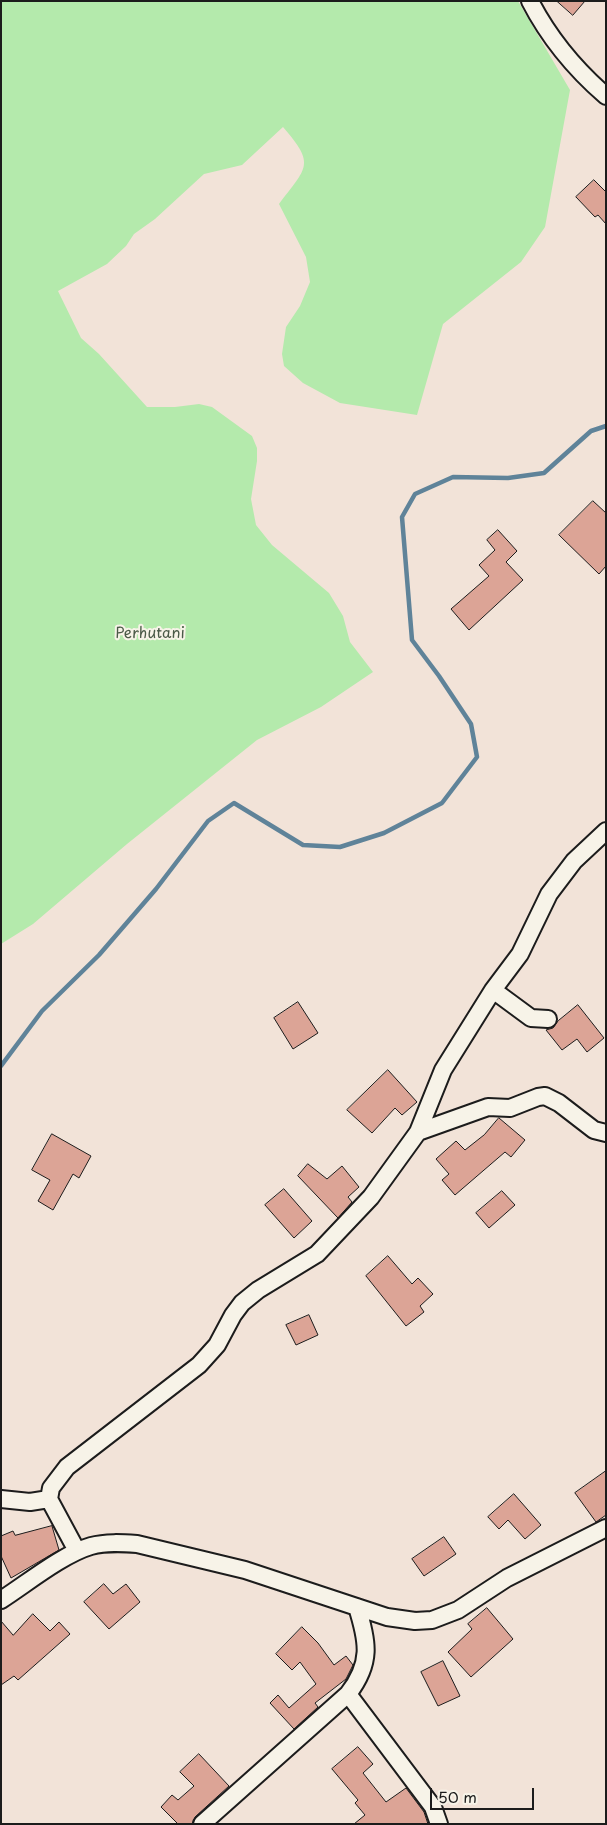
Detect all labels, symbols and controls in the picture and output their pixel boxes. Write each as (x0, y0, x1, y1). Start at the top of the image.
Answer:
park label: Perhutani (115, 625, 185, 643)
scale bar (432, 1778, 536, 1810)
text: 50 m (438, 1785, 477, 1808)

